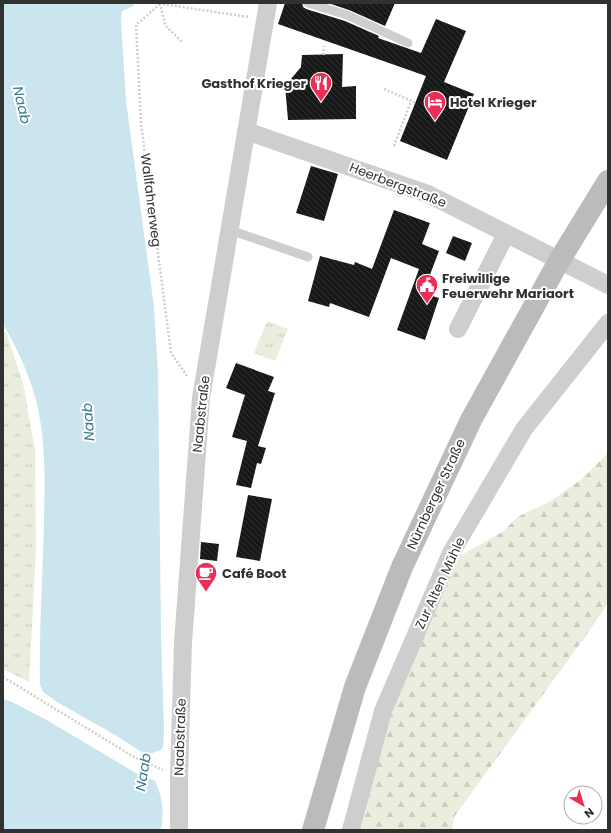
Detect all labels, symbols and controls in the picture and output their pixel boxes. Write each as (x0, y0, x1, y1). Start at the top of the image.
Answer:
restaurant icon: Gasthof Krieger (308, 70, 334, 103)
place label: Gasthof Krieger (201, 74, 306, 93)
water label: Naab (8, 84, 36, 126)
hotel icon: Hotel Krieger (422, 89, 448, 122)
place label: Hotel Krieger (450, 93, 537, 112)
street label: Wallfahrerweg (136, 152, 166, 248)
street label: Heerbergstraße (347, 158, 449, 212)
place label: Freiwillige Feuerwehr Mariaort (442, 269, 574, 303)
public building icon: Freiwillige Feuerwehr Mariaort (414, 272, 440, 305)
street label: Naabstraße (187, 374, 215, 454)
water label: Naab (77, 402, 99, 442)
street label: Nürnberger Straße (402, 435, 470, 553)
street label: Zur Alten Mühle (410, 534, 470, 632)
cafe icon: Café Boot (193, 560, 219, 593)
place label: Café Boot (222, 564, 287, 583)
street label: Naabstraße (169, 698, 191, 776)
water label: Naab (130, 752, 156, 792)
north arrow (563, 785, 603, 825)
text: N (581, 804, 597, 822)

